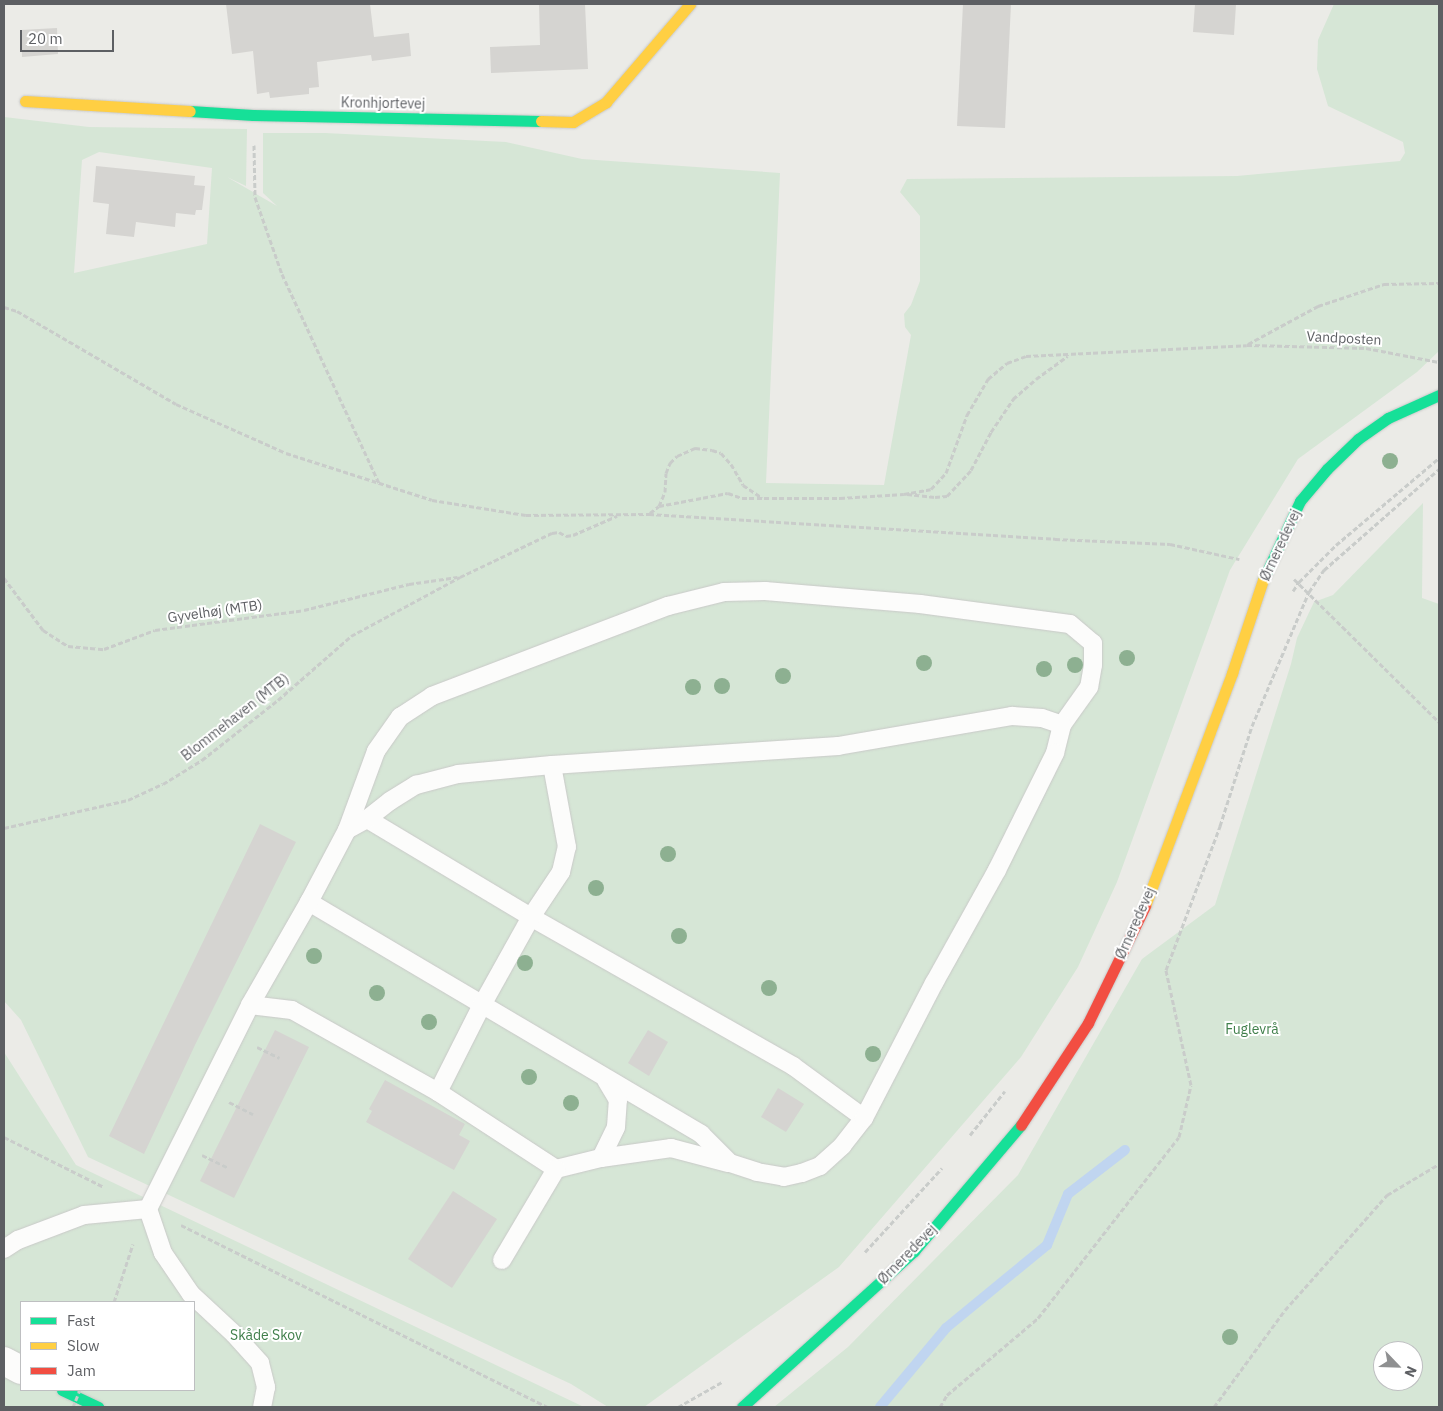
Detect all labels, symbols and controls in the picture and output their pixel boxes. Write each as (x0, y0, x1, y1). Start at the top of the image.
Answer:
scale bar (22, 20, 116, 52)
text: 20 m (28, 29, 63, 48)
street label: Kronhjortevej (341, 94, 425, 112)
street label: Vandposten (1306, 328, 1382, 348)
street label: Ørneredevej (1256, 507, 1304, 583)
street label: Gyvelhøj (MTB) (167, 596, 263, 626)
street label: Blommehaven (MTB) (178, 670, 292, 764)
street label: Ørneredevej (1112, 884, 1158, 962)
park label: Fuglevrå (1225, 1021, 1279, 1037)
street label: Ørneredevej (874, 1220, 940, 1288)
legend (20, 1301, 195, 1391)
text: Fast (67, 1311, 95, 1330)
park label: Skåde Skov (230, 1327, 302, 1343)
text: Slow (67, 1336, 100, 1355)
north arrow (1373, 1341, 1423, 1391)
text: Jam (67, 1361, 96, 1380)
text: N (1401, 1363, 1421, 1380)

